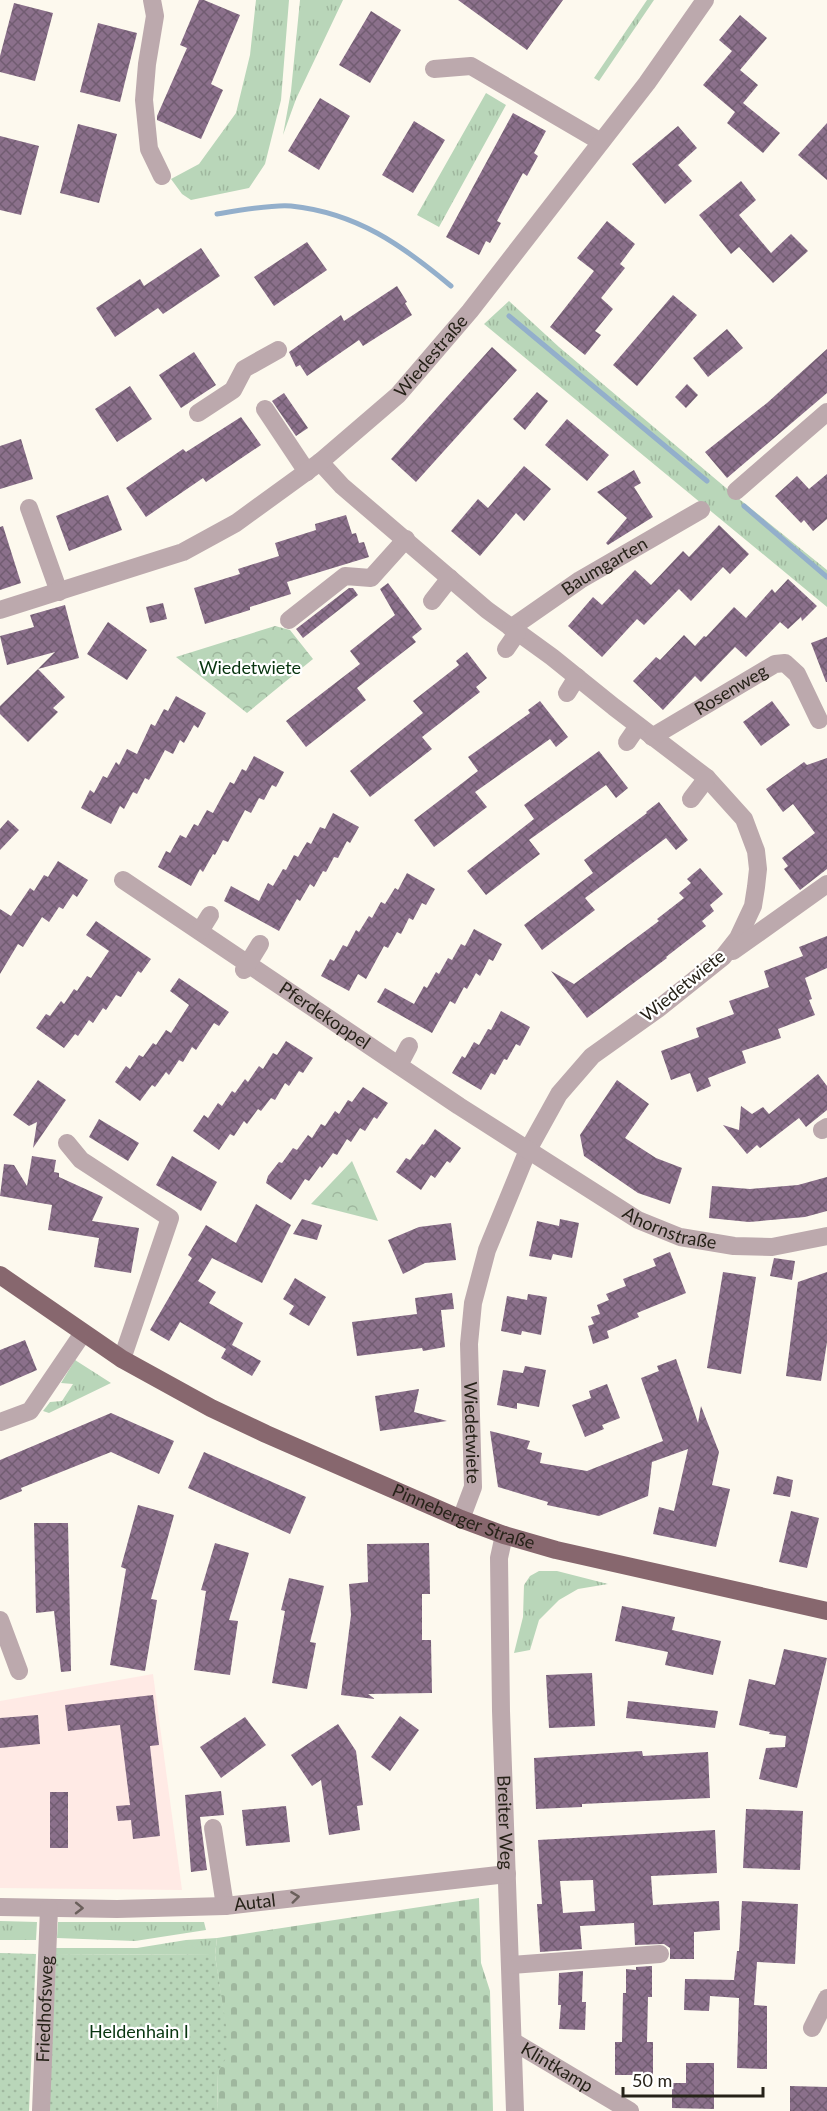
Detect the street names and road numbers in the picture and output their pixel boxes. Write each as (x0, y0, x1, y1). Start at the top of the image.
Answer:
street label: Wiedestraße (389, 310, 472, 401)
street label: Baumgarten (557, 532, 651, 600)
street label: Rosenweg (690, 659, 771, 719)
street label: Wiedetwiete (636, 945, 729, 1026)
street label: Pferdekoppel (276, 976, 375, 1053)
street label: Ahornstraße (619, 1201, 718, 1253)
street label: Wiedetwiete (460, 1381, 485, 1484)
street label: Pinneberger Straße (389, 1478, 538, 1553)
street label: Breiter Weg (493, 1775, 519, 1870)
street label: Autal (233, 1888, 277, 1915)
street label: Friedhofsweg (31, 1955, 57, 2063)
street label: Klintkamp (518, 2037, 597, 2097)

